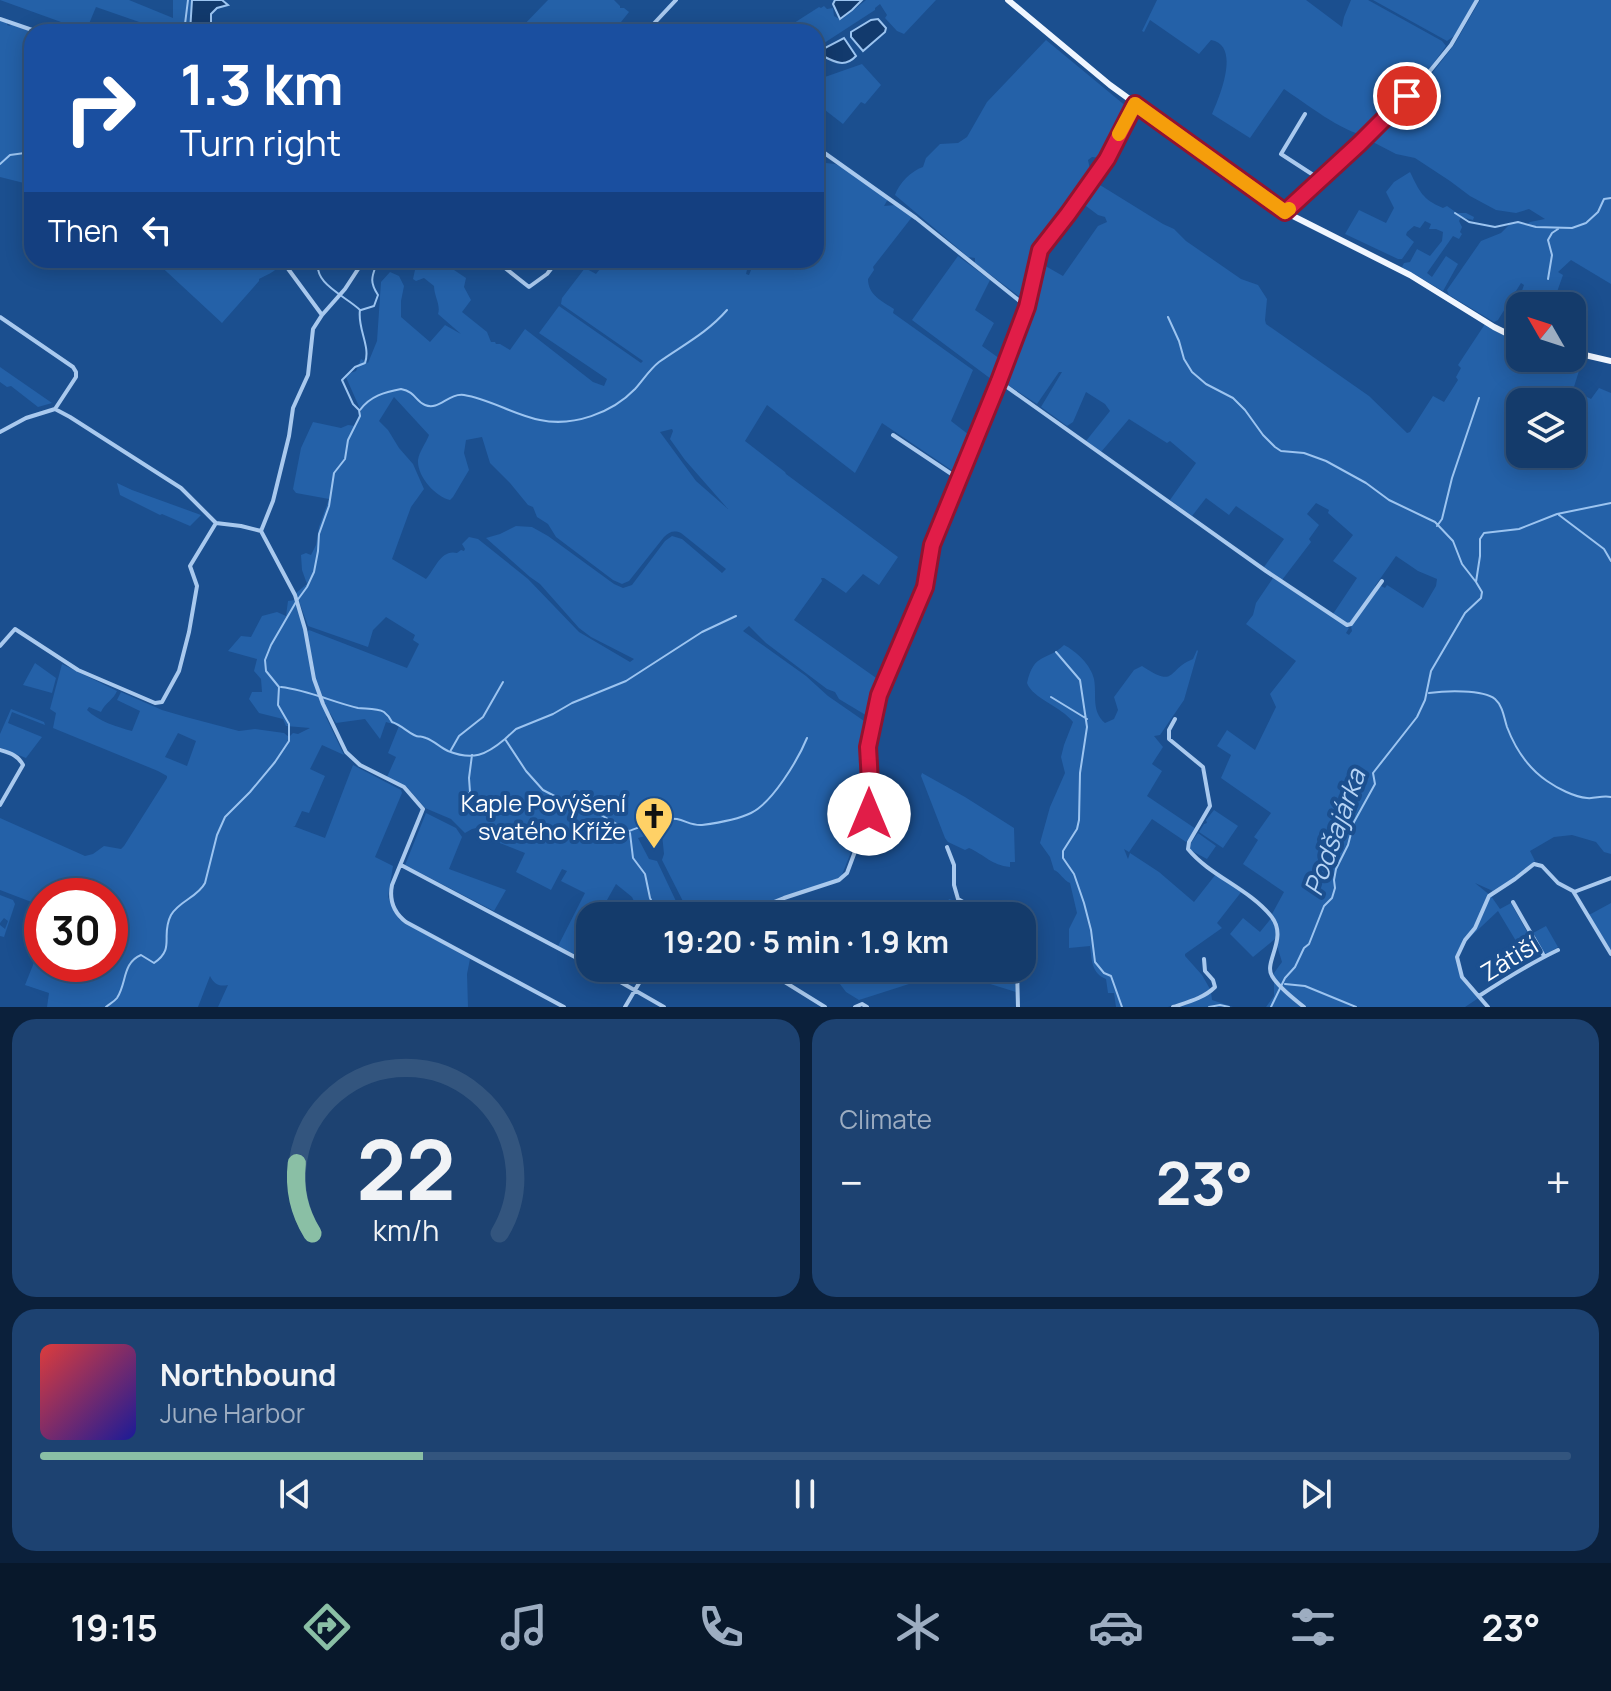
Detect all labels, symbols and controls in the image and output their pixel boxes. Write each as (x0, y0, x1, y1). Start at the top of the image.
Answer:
text: 1.3 km (180, 45, 344, 122)
icon: right (48, 56, 152, 160)
pin (1373, 62, 1441, 130)
icon: arrive (1385, 74, 1429, 118)
text: Turn right (180, 118, 341, 167)
icon: left (135, 208, 179, 252)
text: Then (48, 210, 119, 251)
north arrow (1506, 292, 1586, 372)
map controls (1506, 292, 1586, 468)
button: layers (1506, 388, 1586, 468)
water label: Podšajárka (1294, 762, 1374, 900)
position arrow (827, 772, 911, 856)
place label: Kaple Povýšení svatého Kříže (461, 786, 626, 847)
church icon: Kaple Povýšení svatého Kříže (633, 795, 675, 850)
speed limit sign: 30 (24, 878, 128, 982)
text: 19:20 · 5 min · 1.9 km (663, 921, 949, 962)
street label: Zátiší (1474, 928, 1544, 988)
text: Climate (840, 1101, 932, 1137)
text: 22 (356, 1111, 455, 1225)
text: 23° (1156, 1141, 1253, 1223)
text: − (840, 1152, 863, 1212)
text: + (1546, 1152, 1571, 1212)
text: km/h (373, 1211, 439, 1250)
text: Northbound (160, 1354, 337, 1395)
text: June Harbor (160, 1395, 305, 1431)
icon: previous (273, 1472, 317, 1516)
icon: pause (783, 1472, 827, 1516)
icon: next (1294, 1472, 1338, 1516)
icon: directions (299, 1599, 355, 1655)
icon: music (496, 1599, 552, 1655)
icon: phone (693, 1599, 749, 1655)
icon: climate (890, 1599, 946, 1655)
icon: car (1088, 1599, 1144, 1655)
icon: filters (1285, 1599, 1341, 1655)
text: 19:15 (71, 1603, 158, 1652)
text: 23° (1482, 1603, 1540, 1652)

